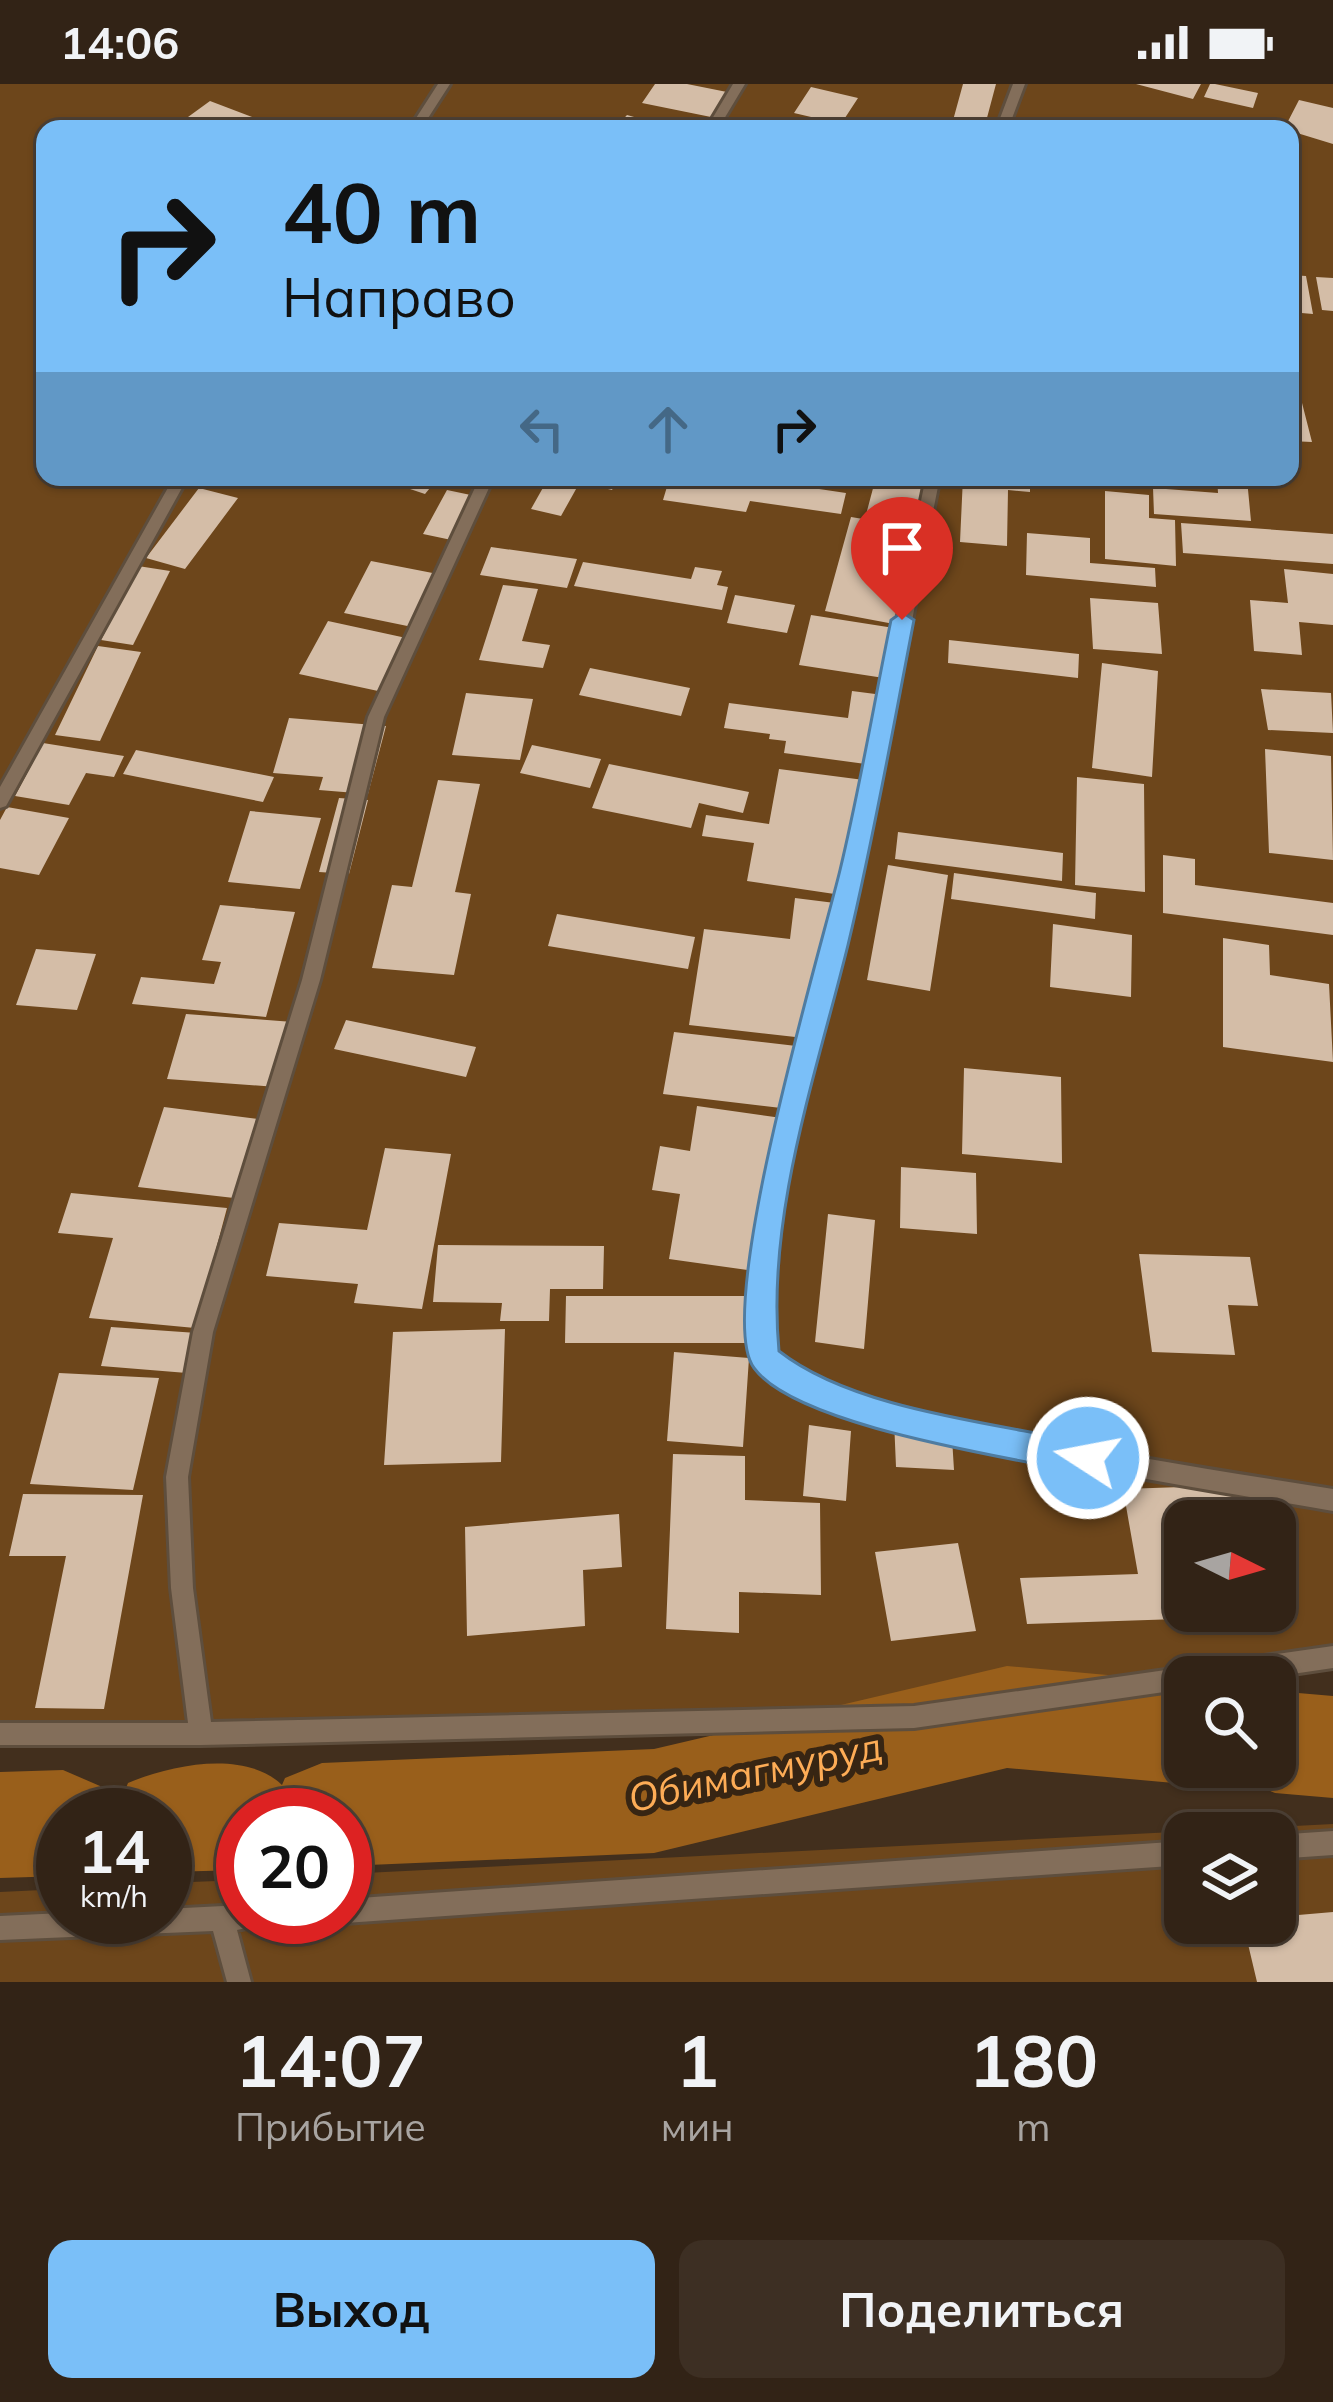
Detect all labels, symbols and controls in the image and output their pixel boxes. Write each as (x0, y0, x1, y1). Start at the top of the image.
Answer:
text: 14:06 (60, 14, 179, 70)
text: 40 m (282, 159, 481, 264)
icon: right (84, 168, 240, 324)
text: Направо (282, 263, 516, 331)
icon: left (509, 396, 575, 462)
icon: ahead (635, 396, 701, 462)
icon: right (761, 396, 827, 462)
pin (851, 497, 953, 620)
icon: arrive (869, 515, 935, 581)
position arrow (1025, 1395, 1151, 1521)
north arrow (1164, 1500, 1296, 1632)
map controls (1164, 1500, 1296, 1944)
button: search (1164, 1656, 1296, 1788)
water label: Обимагмуруд (623, 1721, 886, 1822)
speed limit sign: 20 (216, 1788, 372, 1944)
button: layers (1164, 1812, 1296, 1944)
text: 14 (78, 1813, 150, 1888)
text: km/h (80, 1877, 148, 1915)
text: 14:07 (235, 2015, 426, 2105)
text: 1 (676, 2015, 719, 2105)
text: 180 (969, 2015, 1098, 2105)
text: Прибытие (235, 2102, 426, 2151)
text: мин (661, 2102, 734, 2151)
text: m (1016, 2102, 1050, 2151)
button: Выход (48, 2240, 655, 2378)
button: Поделиться (679, 2240, 1285, 2378)

